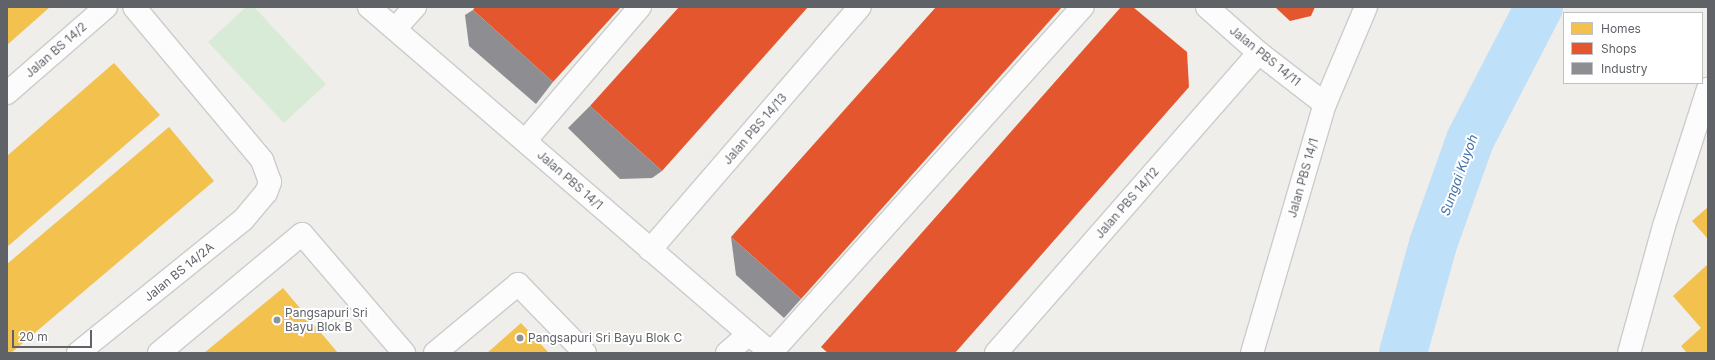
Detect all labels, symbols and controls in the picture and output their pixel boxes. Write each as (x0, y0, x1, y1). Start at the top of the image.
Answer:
legend (1563, 12, 1703, 84)
street label: Jalan BS 14/2 (22, 19, 90, 81)
text: Homes (1601, 21, 1641, 36)
street label: Jalan PBS 14/11 (1227, 23, 1303, 89)
text: Shops (1601, 41, 1637, 56)
text: Industry (1601, 61, 1647, 76)
street label: Jalan PBS 14/13 (720, 90, 790, 168)
water label: Sungai Kuyoh (1437, 132, 1481, 218)
street label: Jalan PBS 14/1 (1285, 137, 1321, 219)
street label: Jalan PBS 14/1 (534, 148, 606, 212)
street label: Jalan PBS 14/12 (1092, 165, 1162, 241)
street label: Jalan BS 14/2A (141, 240, 217, 304)
place label: Pangsapuri Sri Bayu Blok B (285, 306, 368, 334)
marker: Pangsapuri Sri Bayu Blok B (272, 315, 282, 325)
scale bar (14, 322, 94, 348)
text: 20 m (19, 329, 48, 344)
place label: Pangsapuri Sri Bayu Blok C (528, 331, 682, 345)
marker: Pangsapuri Sri Bayu Blok C (515, 333, 525, 343)

